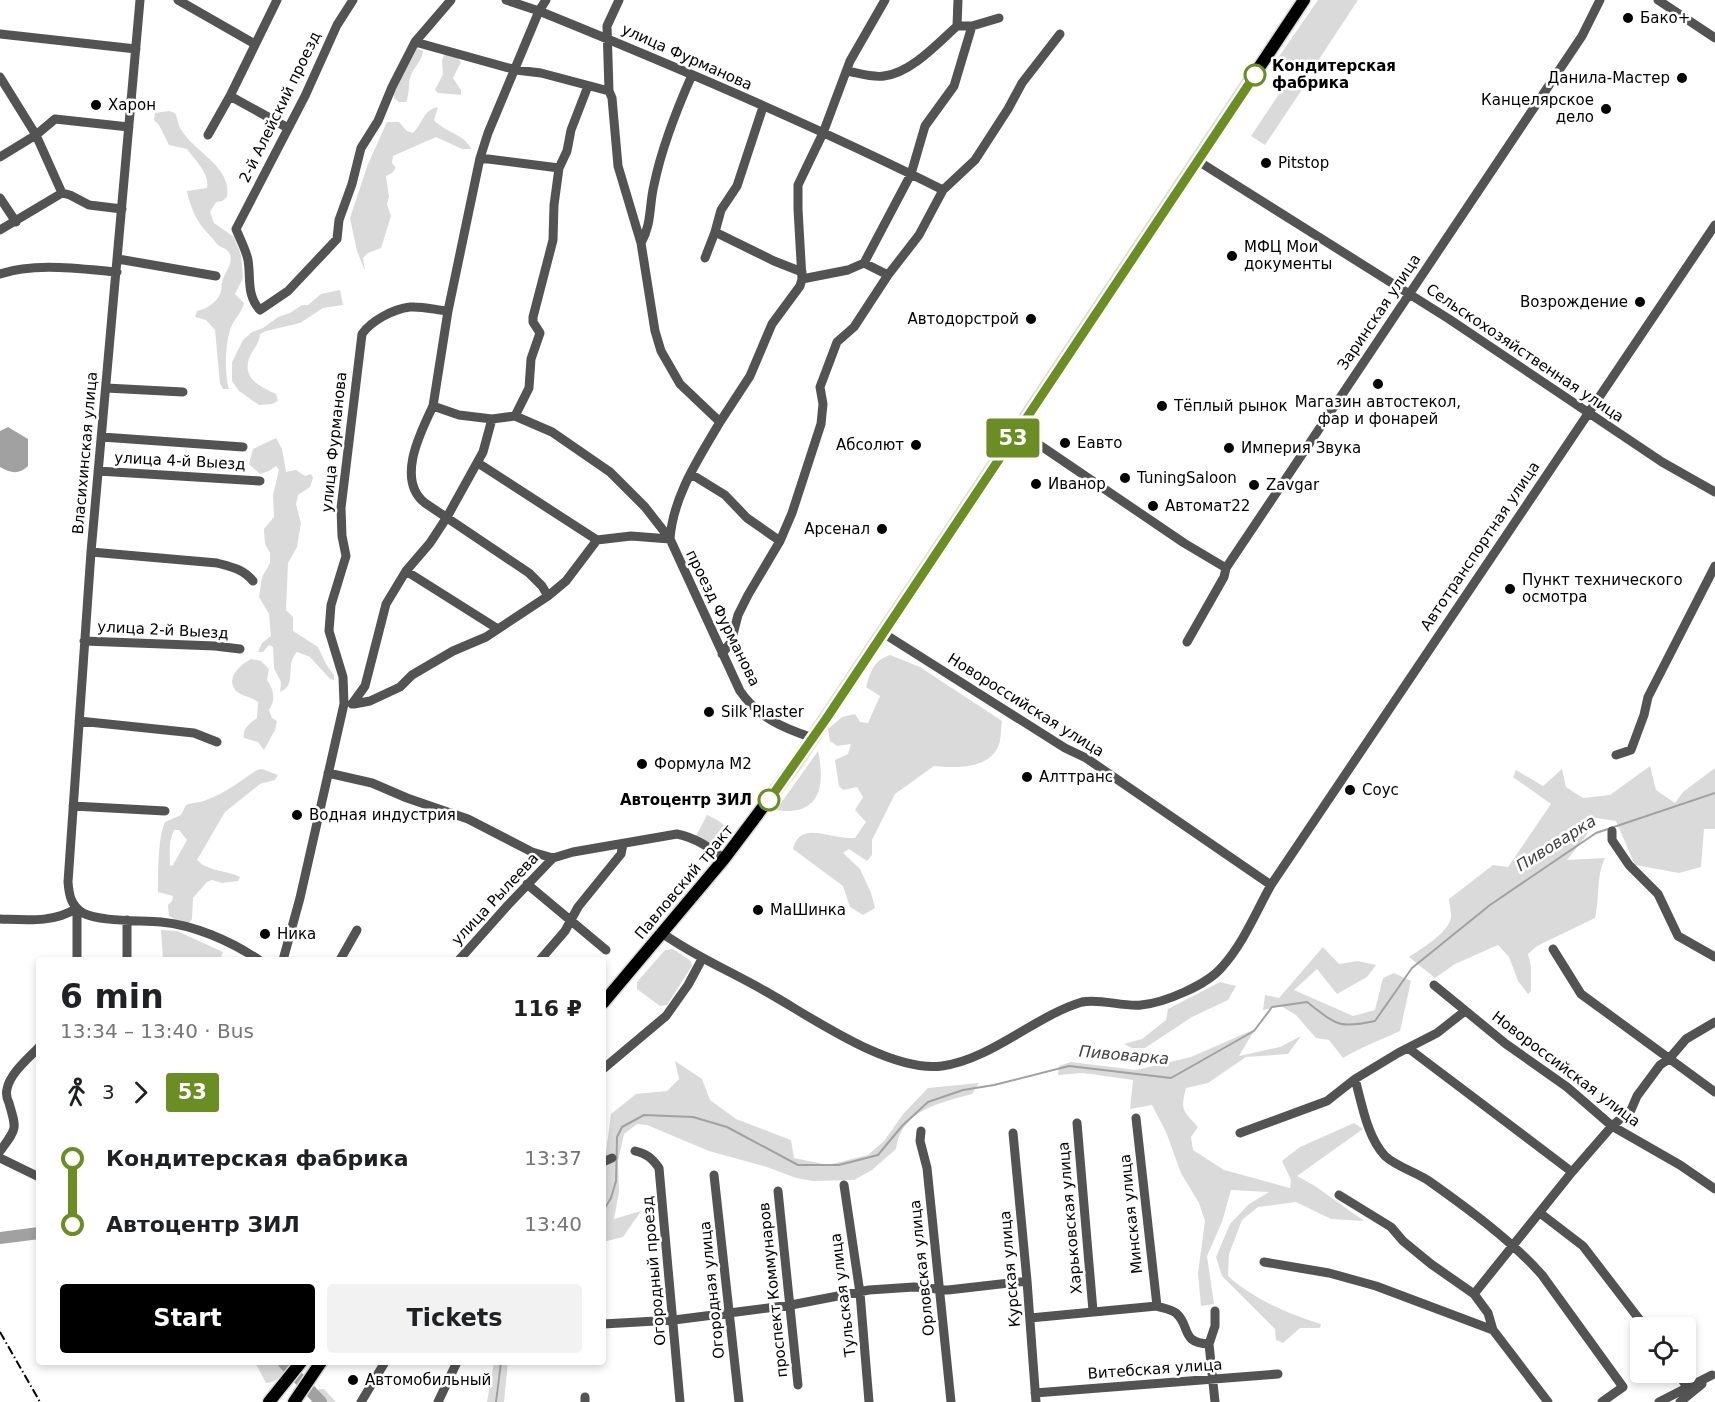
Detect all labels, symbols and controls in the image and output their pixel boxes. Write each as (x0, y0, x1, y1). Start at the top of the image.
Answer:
place label: Бако+ (1640, 9, 1690, 27)
marker: Бако+ (1621, 11, 1635, 25)
street label: улица Фурманова (619, 20, 755, 94)
street label: 2-й Алейский проезд (236, 28, 324, 186)
place label: Кондитерская фабрика (1272, 57, 1396, 92)
marker: Кондитерская фабрика (1244, 64, 1266, 86)
place label: Данила-Мастер (1547, 69, 1670, 87)
marker: Данила-Мастер (1675, 71, 1689, 85)
place label: Канцелярское дело (1481, 91, 1594, 126)
place label: Харон (108, 96, 156, 114)
marker: Харон (89, 98, 103, 112)
marker: Канцелярское дело (1599, 102, 1613, 116)
place label: Pitstop (1278, 154, 1329, 172)
marker: Pitstop (1259, 156, 1273, 170)
place label: МФЦ Мои документы (1244, 238, 1332, 273)
marker: МФЦ Мои документы (1225, 249, 1239, 263)
street label: Заринская улица (1334, 251, 1424, 373)
street label: Сельскохозяйственная улица (1423, 280, 1627, 426)
place label: Возрождение (1520, 293, 1628, 311)
marker: Возрождение (1633, 295, 1647, 309)
place label: Автодорстрой (907, 310, 1019, 328)
marker: Автодорстрой (1024, 312, 1038, 326)
street label: Власихинская улица (69, 371, 101, 535)
street label: улица Фурманова (318, 371, 350, 513)
marker: Магазин автостекол, фар и фонарей (1371, 377, 1385, 391)
place label: Магазин автостекол, фар и фонарей (1295, 393, 1461, 428)
place label: Тёплый рынок (1173, 397, 1288, 415)
marker: Тёплый рынок (1155, 399, 1169, 413)
line badge: 53 (986, 418, 1040, 458)
text: 53 (998, 426, 1028, 450)
place label: Еавто (1077, 434, 1122, 452)
place label: Абсолют (836, 436, 904, 454)
marker: Еавто (1058, 436, 1072, 450)
marker: Абсолют (909, 438, 923, 452)
place label: Империя Звука (1241, 439, 1361, 457)
marker: Империя Звука (1222, 441, 1236, 455)
street label: улица 4-й Выезд (114, 449, 246, 473)
street label: Автотранспортная улица (1417, 458, 1543, 634)
place label: TuningSaloon (1136, 469, 1237, 487)
marker: TuningSaloon (1118, 471, 1132, 485)
place label: Иванор (1048, 475, 1106, 493)
place label: Zavgar (1266, 476, 1320, 494)
marker: Иванор (1029, 477, 1043, 491)
marker: Zavgar (1247, 478, 1261, 492)
place label: Автомат22 (1165, 497, 1250, 515)
marker: Автомат22 (1146, 499, 1160, 513)
place label: Арсенал (804, 520, 870, 538)
marker: Арсенал (875, 522, 889, 536)
street label: проезд Фурманова (682, 547, 764, 689)
place label: Пункт технического осмотра (1522, 571, 1683, 606)
marker: Пункт технического осмотра (1503, 582, 1517, 596)
street label: улица 2-й Выезд (97, 618, 229, 642)
street label: Новороссийская улица (944, 649, 1108, 761)
place label: Silk Plaster (721, 703, 805, 721)
marker: Silk Plaster (702, 705, 716, 719)
place label: Формула М2 (654, 755, 752, 773)
marker: Формула М2 (635, 757, 649, 771)
place label: Алттранс (1039, 768, 1113, 786)
marker: Алттранс (1020, 770, 1034, 784)
place label: Соус (1362, 781, 1399, 799)
marker: Соус (1343, 783, 1357, 797)
marker: Автоцентр ЗИЛ (758, 789, 780, 811)
place label: Автоцентр ЗИЛ (620, 791, 752, 809)
place label: Водная индустрия (309, 806, 456, 824)
marker: Водная индустрия (290, 808, 304, 822)
water label: Пивоварка (1513, 811, 1599, 875)
street label: Павловский тракт (631, 821, 737, 943)
street label: улица Рылеева (448, 849, 542, 949)
place label: МаШинка (770, 901, 846, 919)
marker: МаШинка (751, 903, 765, 917)
place label: Ника (277, 925, 316, 943)
marker: Ника (258, 927, 272, 941)
text: 6 min (60, 977, 164, 1016)
text: 116 ₽ (513, 996, 582, 1021)
street label: Новороссийская улица (1488, 1007, 1644, 1131)
text: 13:34 – 13:40 · Bus (60, 1019, 254, 1043)
water label: Пивоварка (1078, 1042, 1170, 1068)
icon: walk (60, 1076, 93, 1109)
icon: forward (124, 1076, 157, 1109)
text: 3 (102, 1080, 115, 1104)
text: 53 (178, 1080, 207, 1104)
street label: Харьковская улица (1054, 1141, 1086, 1295)
text: Кондитерская фабрика (106, 1146, 408, 1171)
text: 13:37 (524, 1146, 582, 1170)
street label: Минская улица (1116, 1153, 1146, 1275)
street label: Огородный проезд (638, 1195, 670, 1347)
street label: Орловская улица (906, 1199, 938, 1337)
street label: проспект Коммунаров (755, 1201, 791, 1379)
street label: Курская улица (996, 1210, 1024, 1328)
text: Автоцентр ЗИЛ (106, 1212, 300, 1237)
text: 13:40 (524, 1212, 582, 1236)
street label: Огородная улица (696, 1220, 728, 1360)
street label: Тульская улица (826, 1232, 860, 1359)
button: Start (60, 1284, 315, 1353)
button: Tickets (327, 1284, 582, 1353)
map controls (1630, 1317, 1696, 1383)
button: locate (1630, 1317, 1696, 1383)
street label: Витебская улица (1087, 1355, 1223, 1383)
place label: Автомобильный (365, 1371, 491, 1389)
marker: Автомобильный (346, 1373, 360, 1387)

